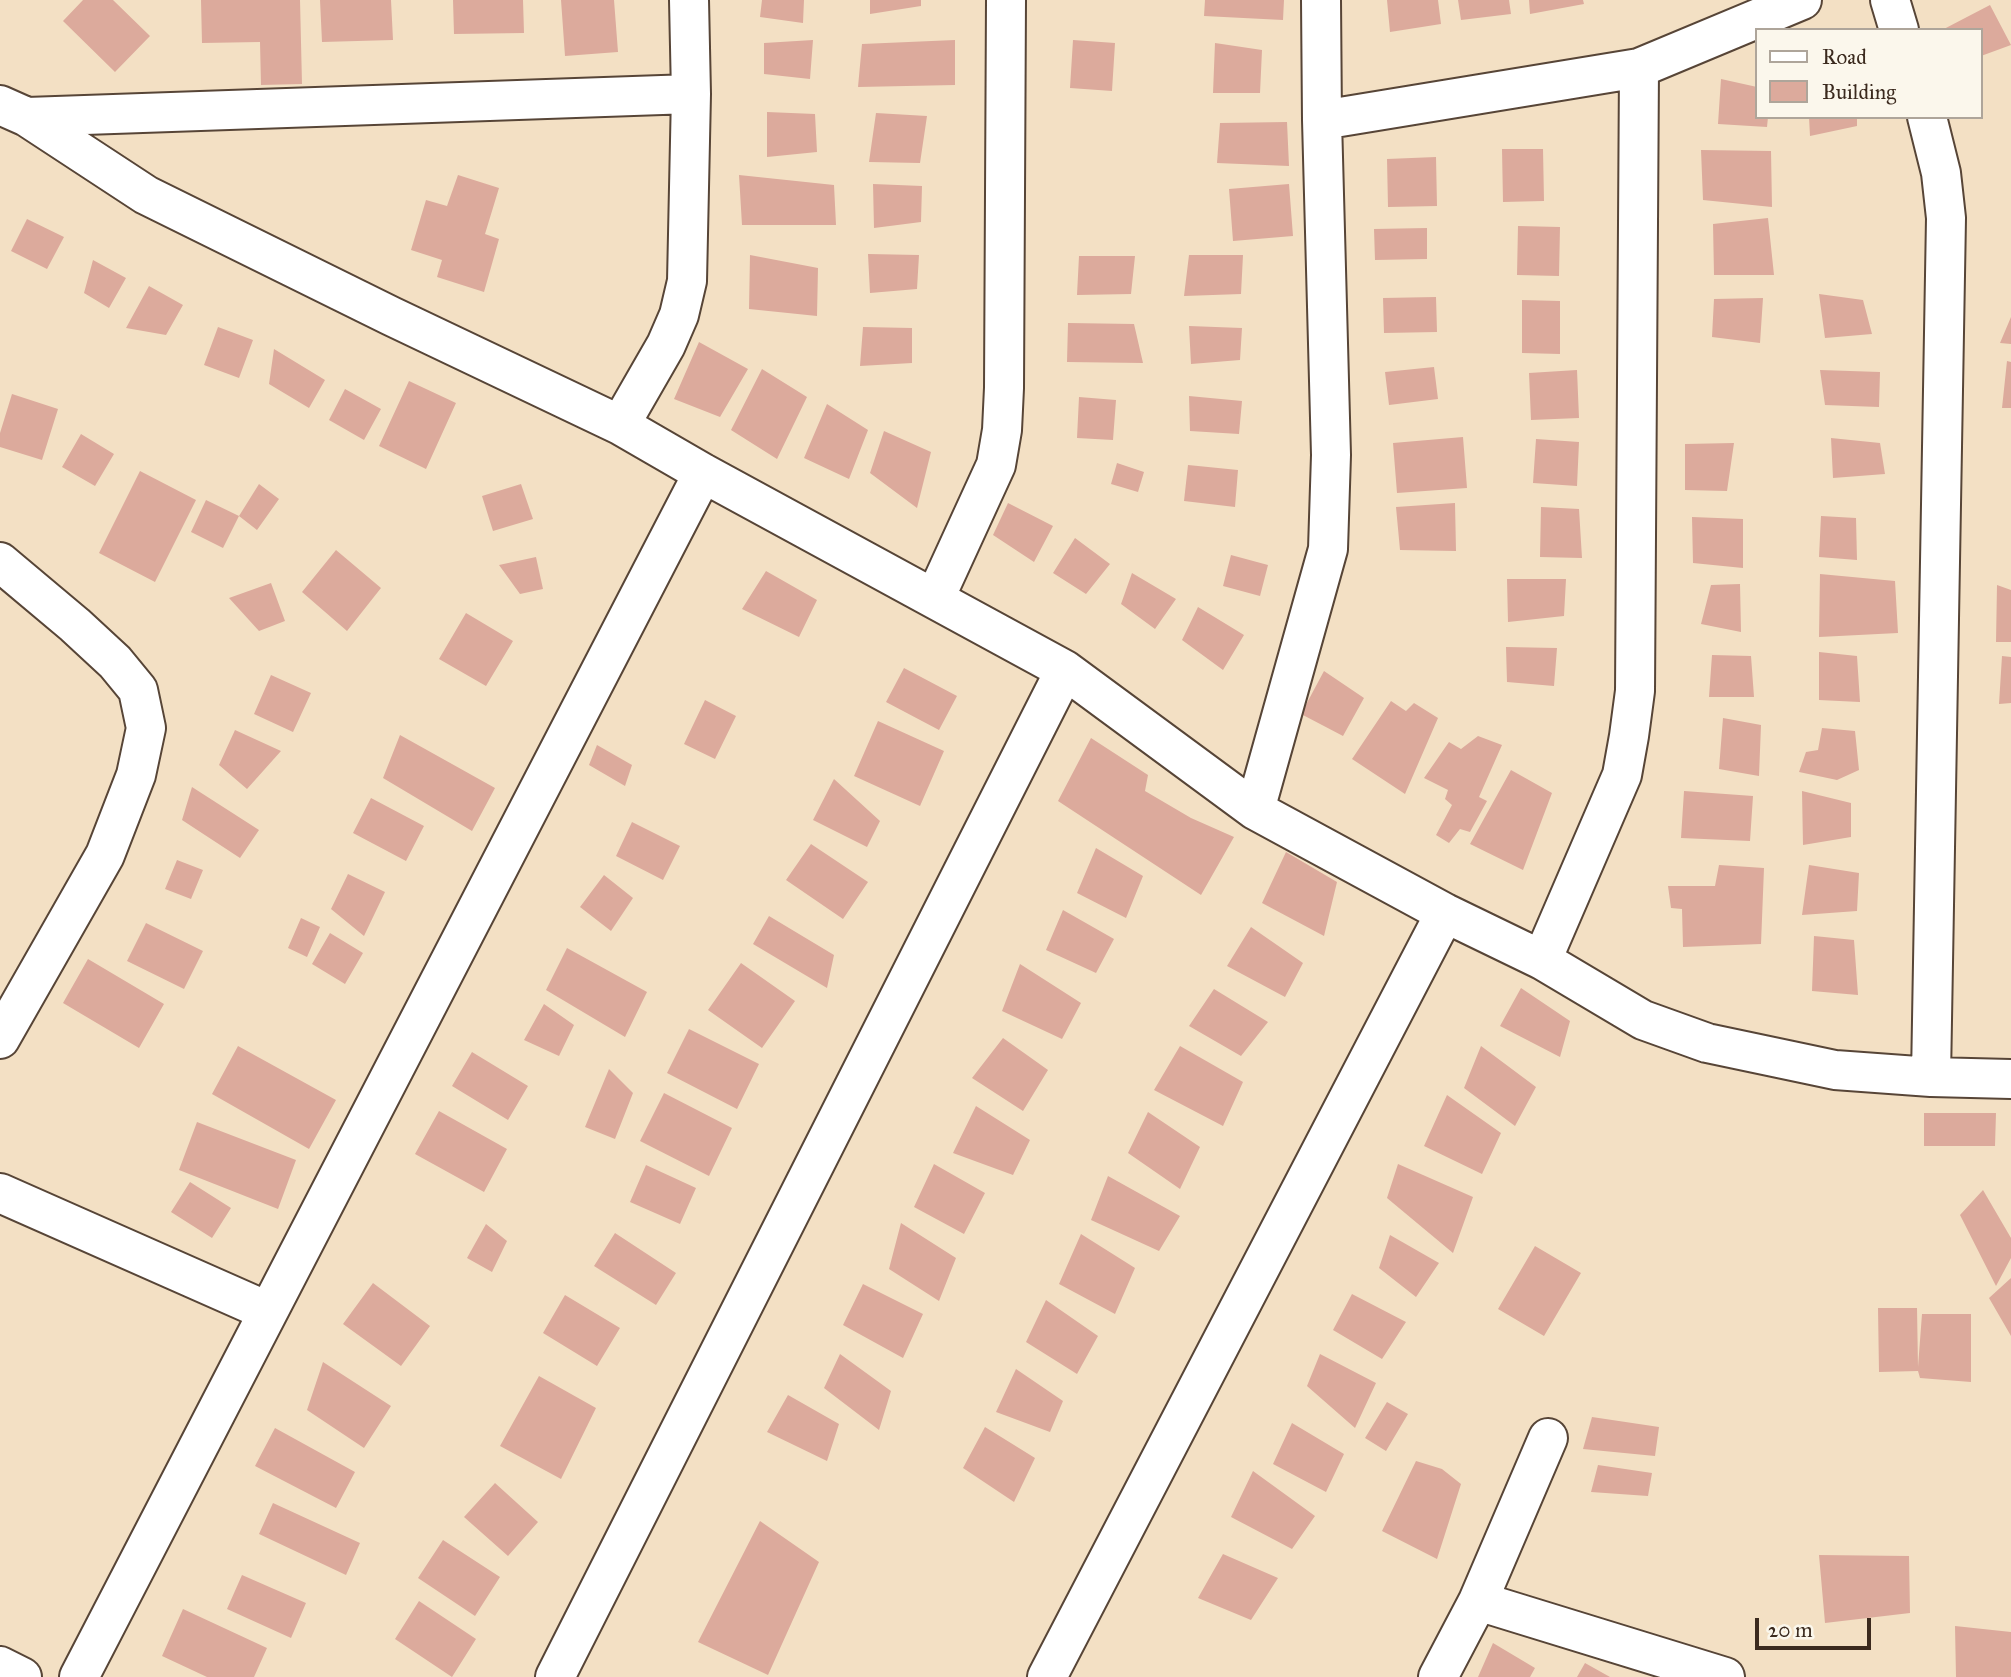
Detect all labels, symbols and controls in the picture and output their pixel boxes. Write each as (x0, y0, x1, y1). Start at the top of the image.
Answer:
legend (1756, 28, 1983, 119)
text: Road (1822, 44, 1867, 70)
text: Building (1822, 79, 1896, 105)
scale bar (1759, 1604, 1874, 1648)
text: 20 m (1768, 1617, 1813, 1643)

